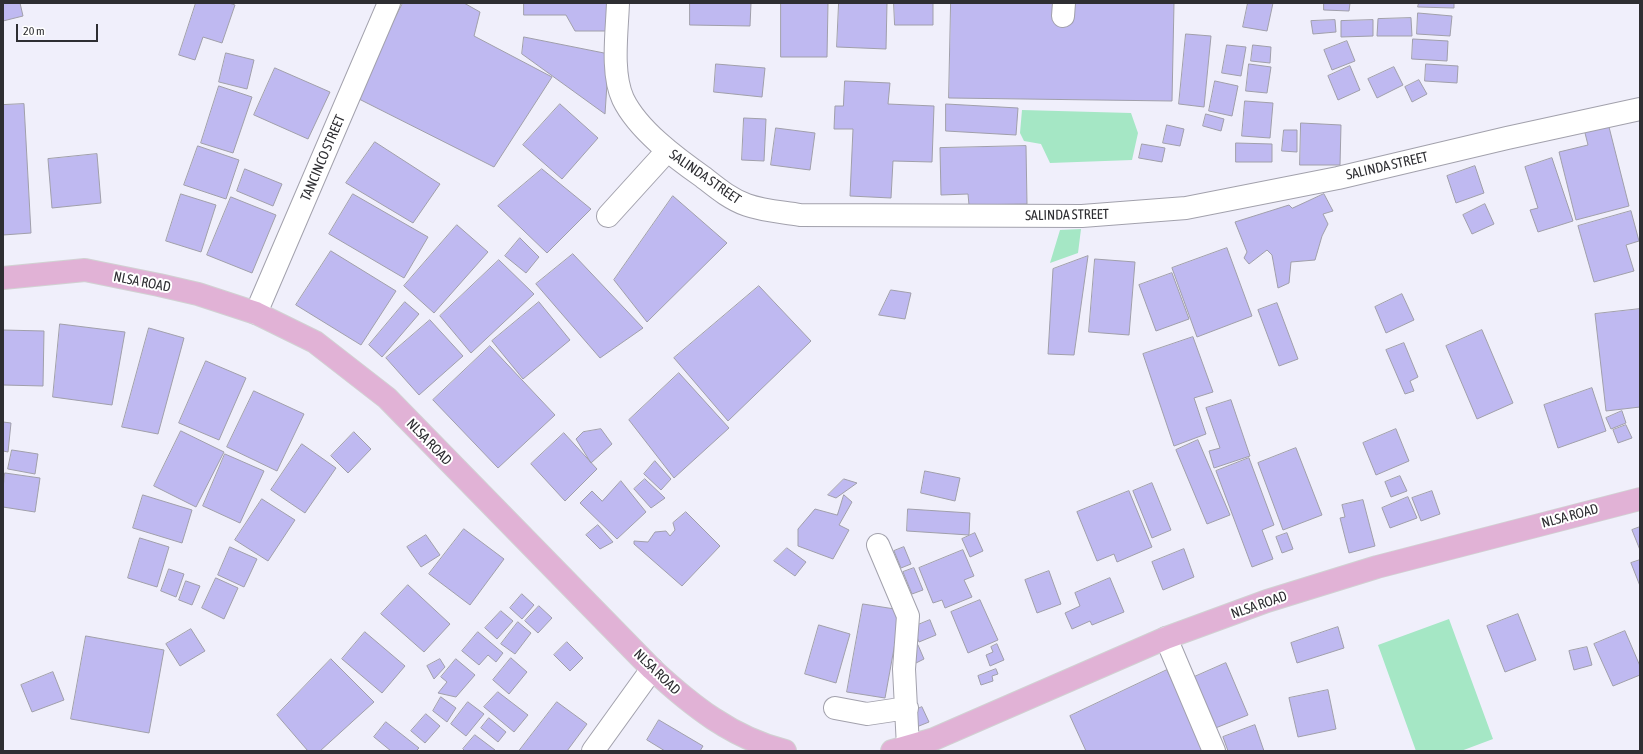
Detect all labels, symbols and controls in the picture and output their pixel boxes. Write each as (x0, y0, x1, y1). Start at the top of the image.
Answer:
scale bar (18, 16, 100, 42)
text: 20 m (23, 24, 45, 38)
street label: TANCINCO STREET (297, 112, 349, 204)
street label: SALINDA STREET (666, 146, 744, 208)
street label: SALINDA STREET (1344, 148, 1430, 184)
street label: SALINDA STREET (1025, 206, 1109, 224)
street label: NLSA ROAD (112, 268, 172, 296)
street label: NLSA ROAD (403, 415, 455, 469)
street label: NLSA ROAD (1540, 500, 1600, 532)
street label: NLSA ROAD (1229, 588, 1289, 622)
street label: NLSA ROAD (630, 646, 684, 698)

